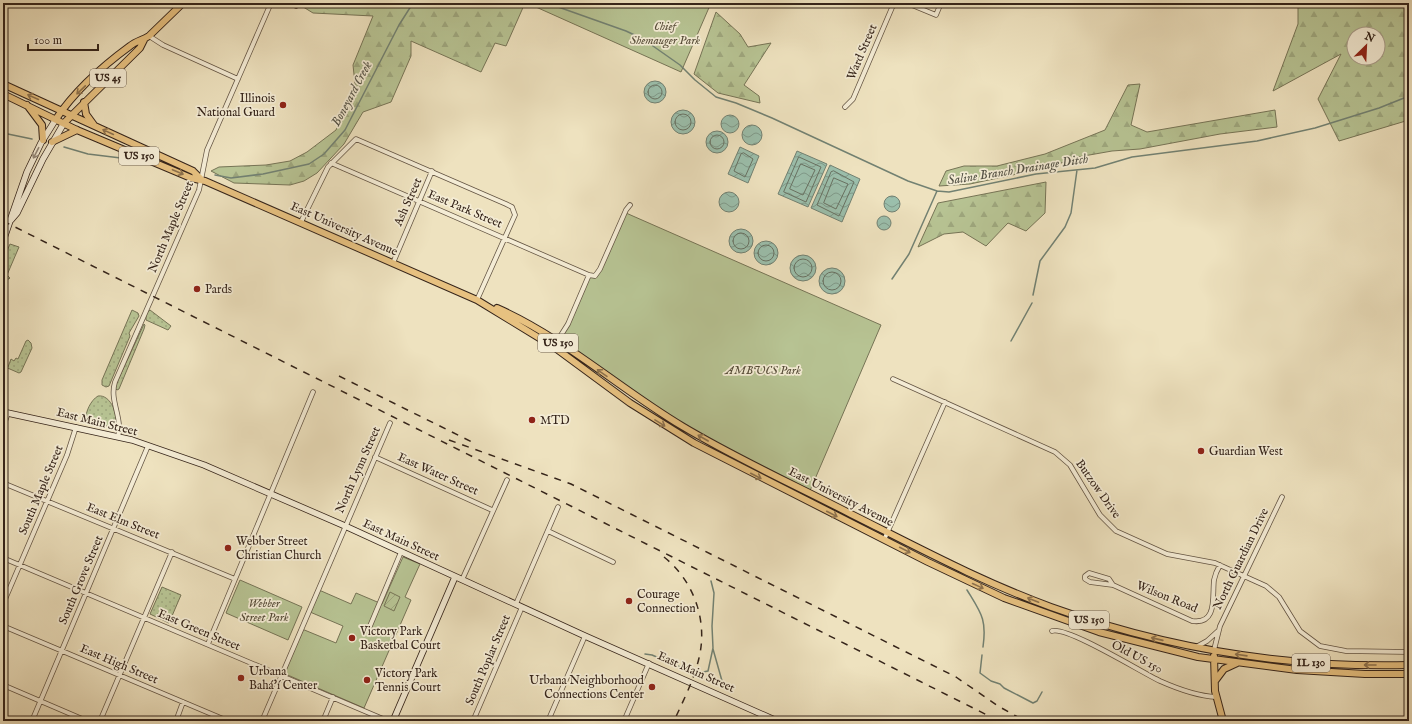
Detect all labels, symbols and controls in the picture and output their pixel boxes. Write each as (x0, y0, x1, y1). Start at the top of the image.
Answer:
park label: Chief Shemauger Park (630, 19, 700, 49)
street label: Ward Street (844, 22, 880, 82)
scale bar (28, 26, 98, 52)
north arrow (1346, 26, 1386, 66)
text: N (1362, 29, 1377, 46)
text: 100 m (34, 33, 62, 48)
water label: Boneyard Creek (328, 58, 377, 130)
road number: US 45 (90, 69, 126, 87)
one-way arrow (76, 85, 86, 94)
place label: Illinois National Guard (197, 91, 276, 120)
one-way arrow (27, 93, 39, 100)
marker: Illinois National Guard (278, 100, 288, 110)
one-way arrow (102, 128, 114, 135)
one-way arrow (32, 146, 39, 158)
road number: US 150 (119, 147, 159, 165)
water label: Saline Branch Drainage Ditch (946, 150, 1090, 191)
one-way arrow (171, 169, 183, 177)
street label: Ash Street (390, 176, 425, 229)
street label: North Maple Street (145, 179, 198, 275)
street label: East Park Street (425, 187, 505, 231)
street label: East University Avenue (288, 199, 400, 260)
place label: Pards (205, 282, 232, 297)
marker: Pards (192, 284, 202, 294)
road number: US 150 (538, 334, 578, 352)
park label: AMBUCS Park (723, 363, 801, 378)
one-way arrow (597, 369, 608, 377)
street label: East Main Street (55, 405, 139, 439)
place label: MTD (540, 413, 570, 428)
marker: MTD (527, 415, 537, 425)
one-way arrow (654, 419, 665, 427)
street label: North Lynn Street (332, 424, 384, 516)
one-way arrow (697, 434, 709, 442)
street label: South Maple Street (15, 443, 68, 538)
place label: Guardian West (1209, 444, 1283, 459)
marker: Guardian West (1196, 446, 1206, 456)
street label: East Water Street (395, 449, 481, 499)
street label: Butzow Drive (1072, 457, 1124, 522)
street label: East University Avenue (786, 464, 896, 530)
one-way arrow (750, 472, 762, 480)
street label: East Elm Street (84, 499, 162, 543)
street label: North Guardian Drive (1210, 505, 1272, 612)
one-way arrow (826, 511, 838, 518)
street label: East Main Street (360, 516, 442, 564)
street label: South Grove Street (55, 533, 107, 627)
place label: Webber Street Christian Church (236, 534, 322, 563)
marker: Webber Street Christian Church (223, 543, 233, 553)
one-way arrow (898, 547, 910, 555)
street label: Wilson Road (1134, 578, 1200, 616)
one-way arrow (971, 583, 983, 590)
place label: Courage Connection (637, 587, 696, 616)
one-way arrow (1027, 595, 1039, 603)
park label: Webber Street Park (239, 596, 289, 625)
marker: Courage Connection (624, 596, 634, 606)
street label: East Green Street (155, 606, 243, 654)
road number: US 150 (1069, 611, 1109, 629)
street label: South Poplar Street (462, 612, 515, 708)
place label: Victory Park Basketbal Court (359, 624, 441, 653)
marker: Victory Park Basketbal Court (347, 633, 357, 643)
one-way arrow (1151, 634, 1164, 642)
street label: Old US 150 (1109, 637, 1165, 677)
street label: East High Street (78, 641, 160, 687)
street label: East Main Street (655, 648, 737, 696)
one-way arrow (1235, 651, 1248, 659)
road number: IL 130 (1292, 654, 1330, 672)
one-way arrow (1364, 662, 1377, 669)
place label: Urbana Bahá'í Center (249, 664, 318, 693)
place label: Victory Park Tennis Court (374, 666, 441, 695)
marker: Urbana Bahá'í Center (236, 673, 246, 683)
place label: Urbana Neighborhood Connections Center (529, 673, 645, 702)
marker: Victory Park Tennis Court (362, 675, 372, 685)
marker: Urbana Neighborhood Connections Center (647, 682, 657, 692)

